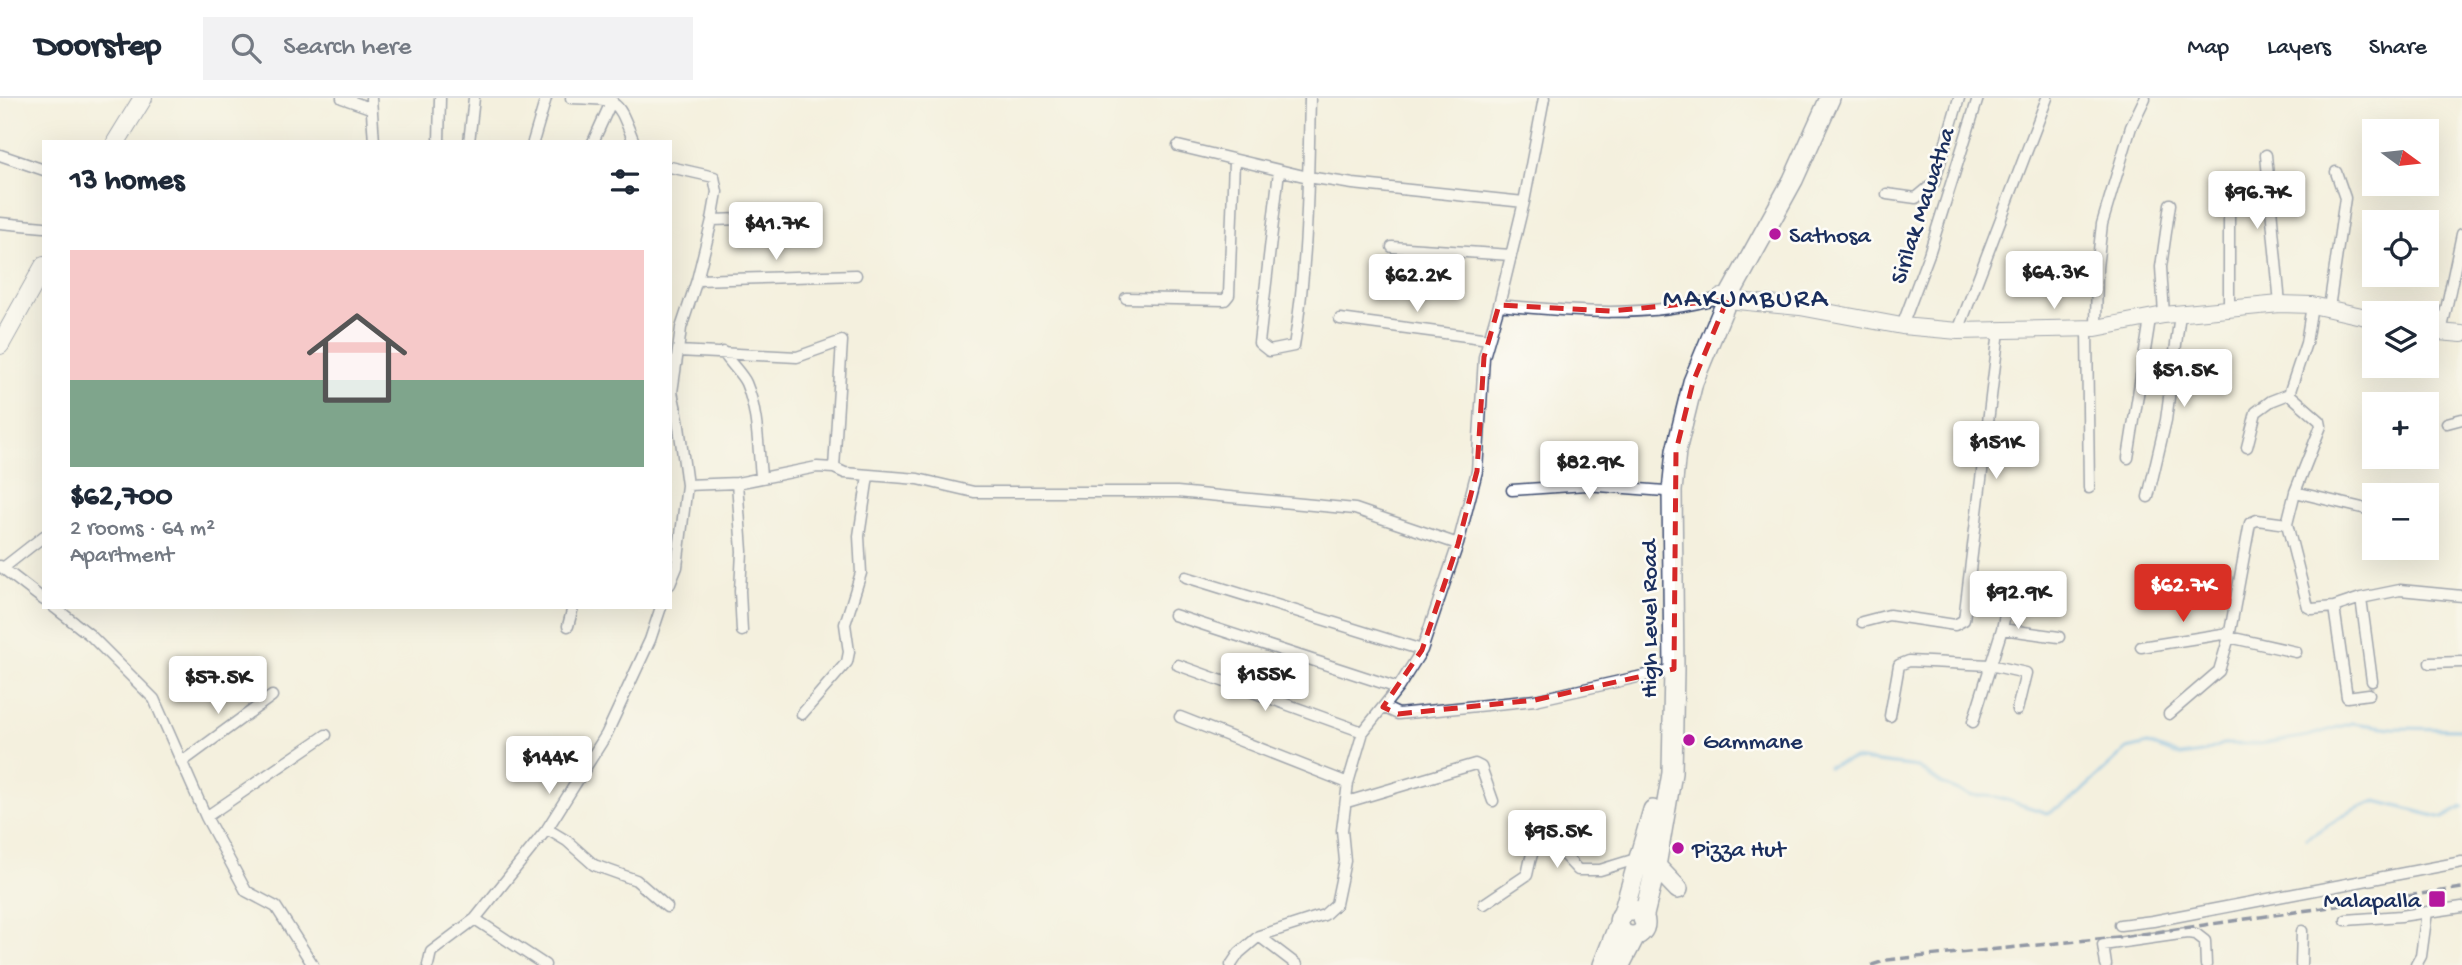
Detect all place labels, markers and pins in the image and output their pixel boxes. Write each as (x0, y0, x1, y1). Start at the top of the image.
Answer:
pin: $96.7K (2200, 172, 2314, 231)
pin: $41.7K (719, 202, 833, 262)
place label: Sathosa (1789, 223, 1871, 252)
marker: Sathosa (1767, 226, 1783, 242)
pin: $64.3K (1997, 252, 2111, 311)
pin: $62.2K (1360, 254, 1474, 314)
pin: $51.5K (2127, 350, 2241, 409)
pin: $151K (1947, 422, 2045, 481)
pin: $82.9K (1532, 442, 1646, 501)
pin: $62.7K (2126, 564, 2240, 624)
pin: $92.9K (1961, 572, 2075, 631)
pin: $155K (1216, 654, 1314, 713)
pin: $57.5K (161, 656, 275, 716)
place label: Gammane (1703, 729, 1803, 758)
marker: Gammane (1681, 732, 1697, 748)
pin: $144K (500, 736, 598, 796)
pin: $95.5K (1500, 810, 1614, 870)
place label: Pizza Hut (1691, 837, 1788, 866)
marker: Pizza Hut (1670, 840, 1686, 856)
place label: Malapalla (2323, 888, 2422, 917)
marker: Malapalla (2427, 889, 2447, 909)

